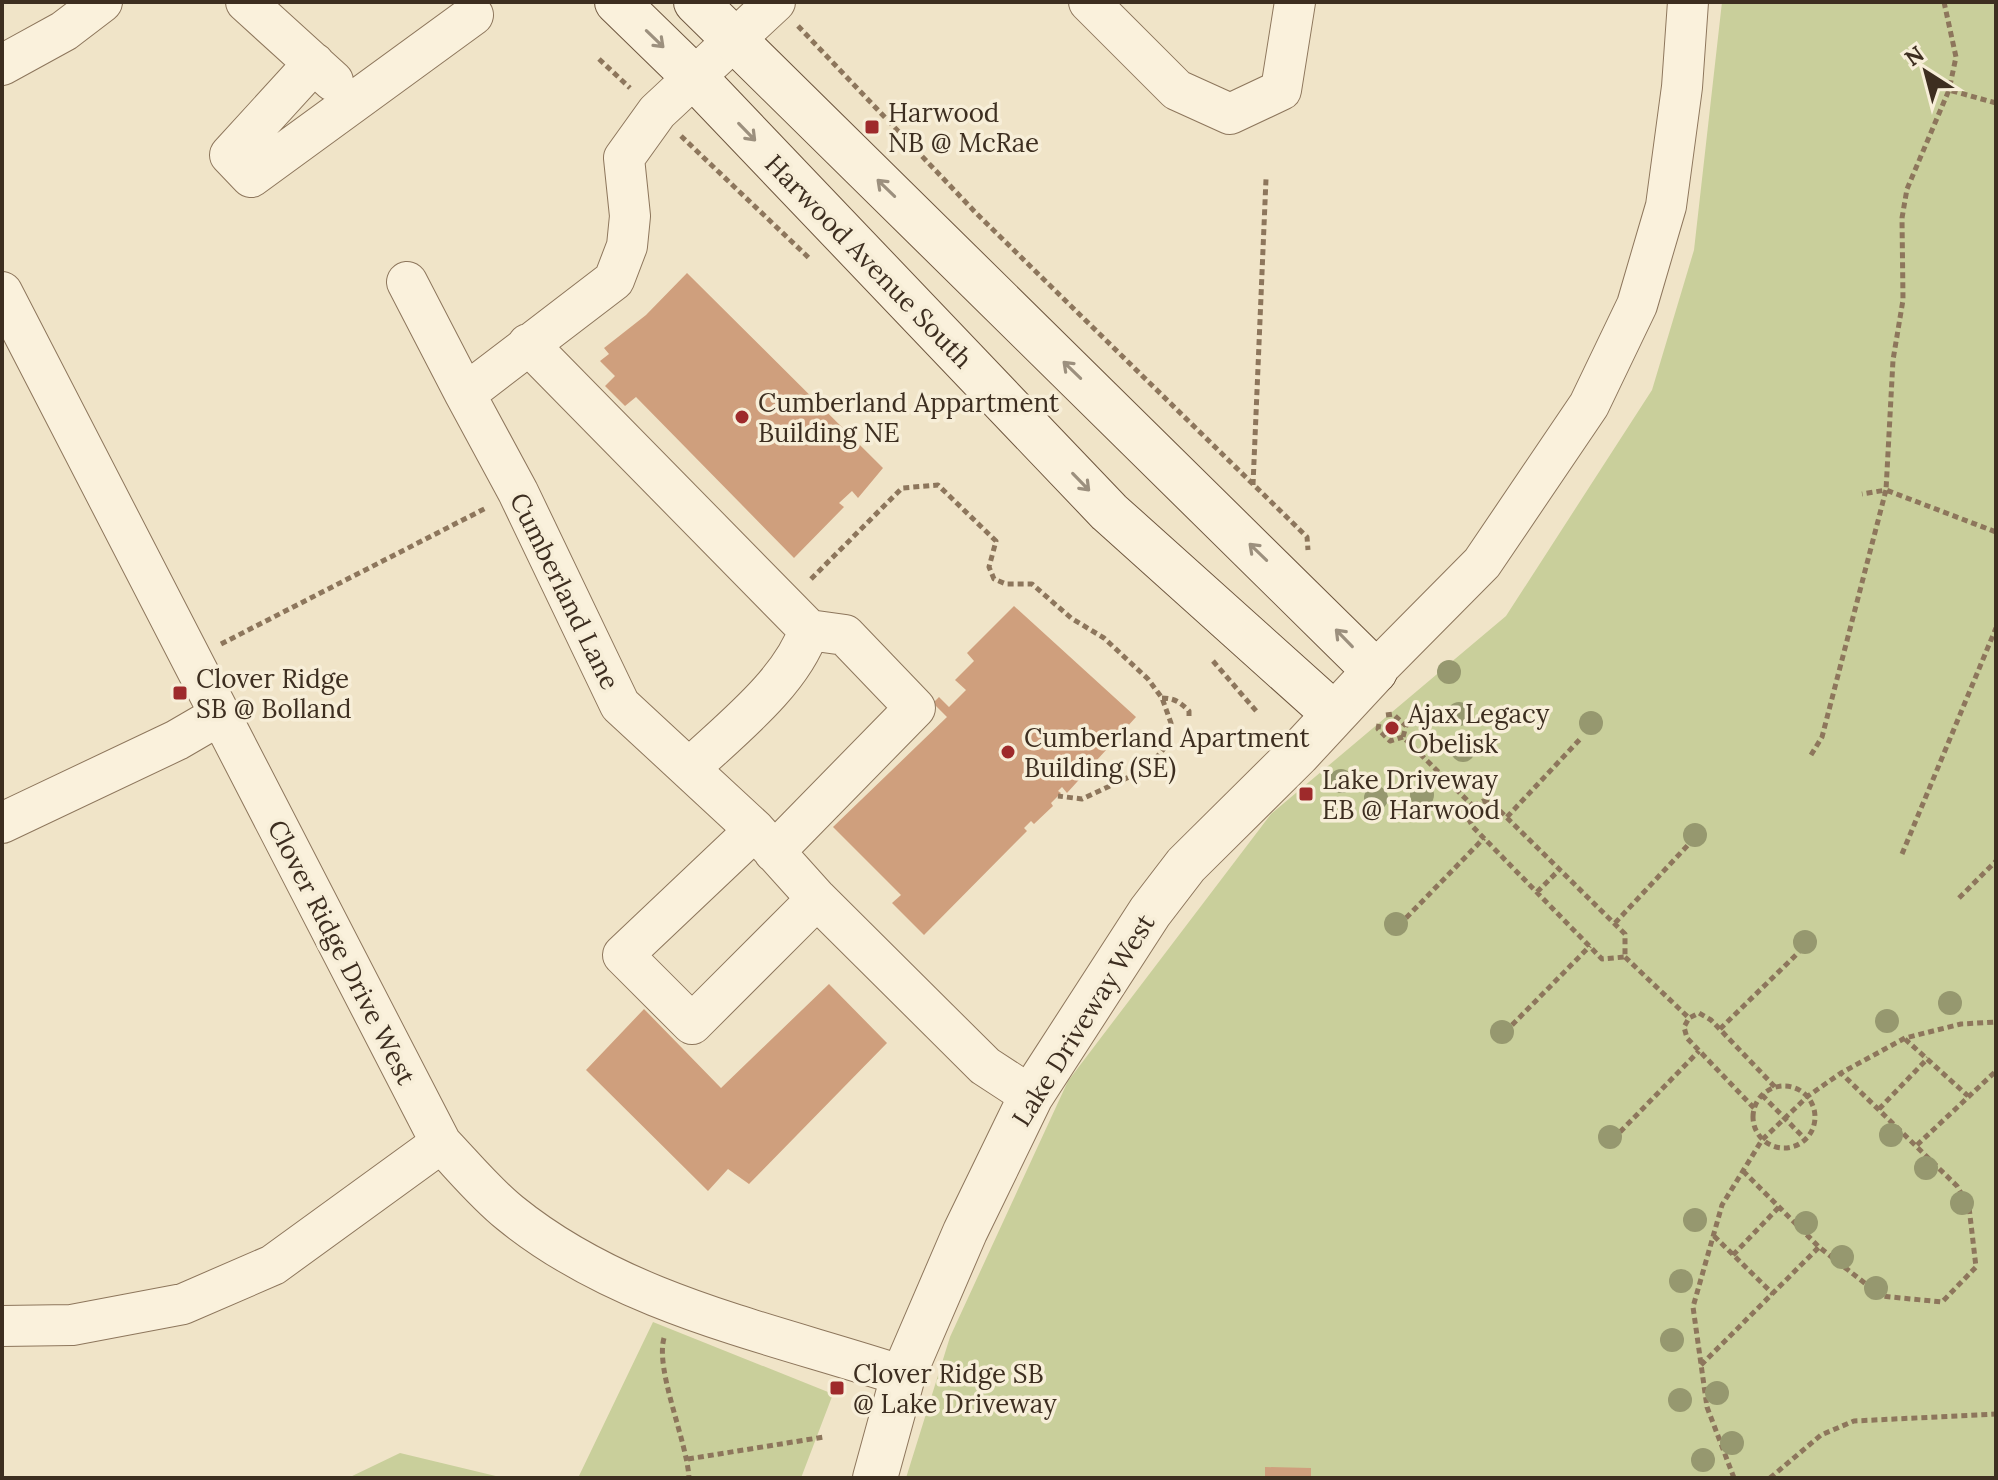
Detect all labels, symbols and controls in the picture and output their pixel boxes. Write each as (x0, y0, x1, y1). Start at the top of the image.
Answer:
one-way arrow (645, 29, 664, 48)
north arrow (1886, 32, 1966, 112)
text: N (1899, 39, 1929, 72)
place label: Harwood NB @ McRae (888, 96, 1039, 159)
marker: Harwood NB @ McRae (863, 118, 881, 136)
one-way arrow (737, 122, 755, 142)
street label: Harwood Avenue South (758, 147, 980, 375)
one-way arrow (877, 179, 896, 198)
one-way arrow (1063, 361, 1082, 380)
place label: Cumberland Appartment Building NE (758, 386, 1059, 449)
marker: Cumberland Appartment Building NE (733, 408, 751, 426)
one-way arrow (1071, 472, 1090, 491)
street label: Cumberland Lane (503, 487, 627, 695)
one-way arrow (1248, 542, 1268, 561)
one-way arrow (1336, 629, 1354, 649)
place label: Clover Ridge SB @ Bolland (196, 662, 352, 725)
marker: Clover Ridge SB @ Bolland (171, 684, 189, 702)
place label: Ajax Legacy Obelisk (1407, 697, 1550, 760)
marker: Ajax Legacy Obelisk (1383, 719, 1401, 737)
place label: Cumberland Apartment Building (SE) (1024, 721, 1310, 785)
marker: Cumberland Apartment Building (SE) (999, 743, 1017, 761)
place label: Lake Driveway EB @ Harwood (1322, 763, 1500, 826)
marker: Lake Driveway EB @ Harwood (1297, 785, 1315, 803)
street label: Clover Ridge Drive West (261, 814, 423, 1090)
street label: Lake Driveway West (1004, 908, 1162, 1132)
place label: Clover Ridge SB @ Lake Driveway (853, 1357, 1057, 1420)
marker: Clover Ridge SB @ Lake Driveway (828, 1379, 846, 1397)

